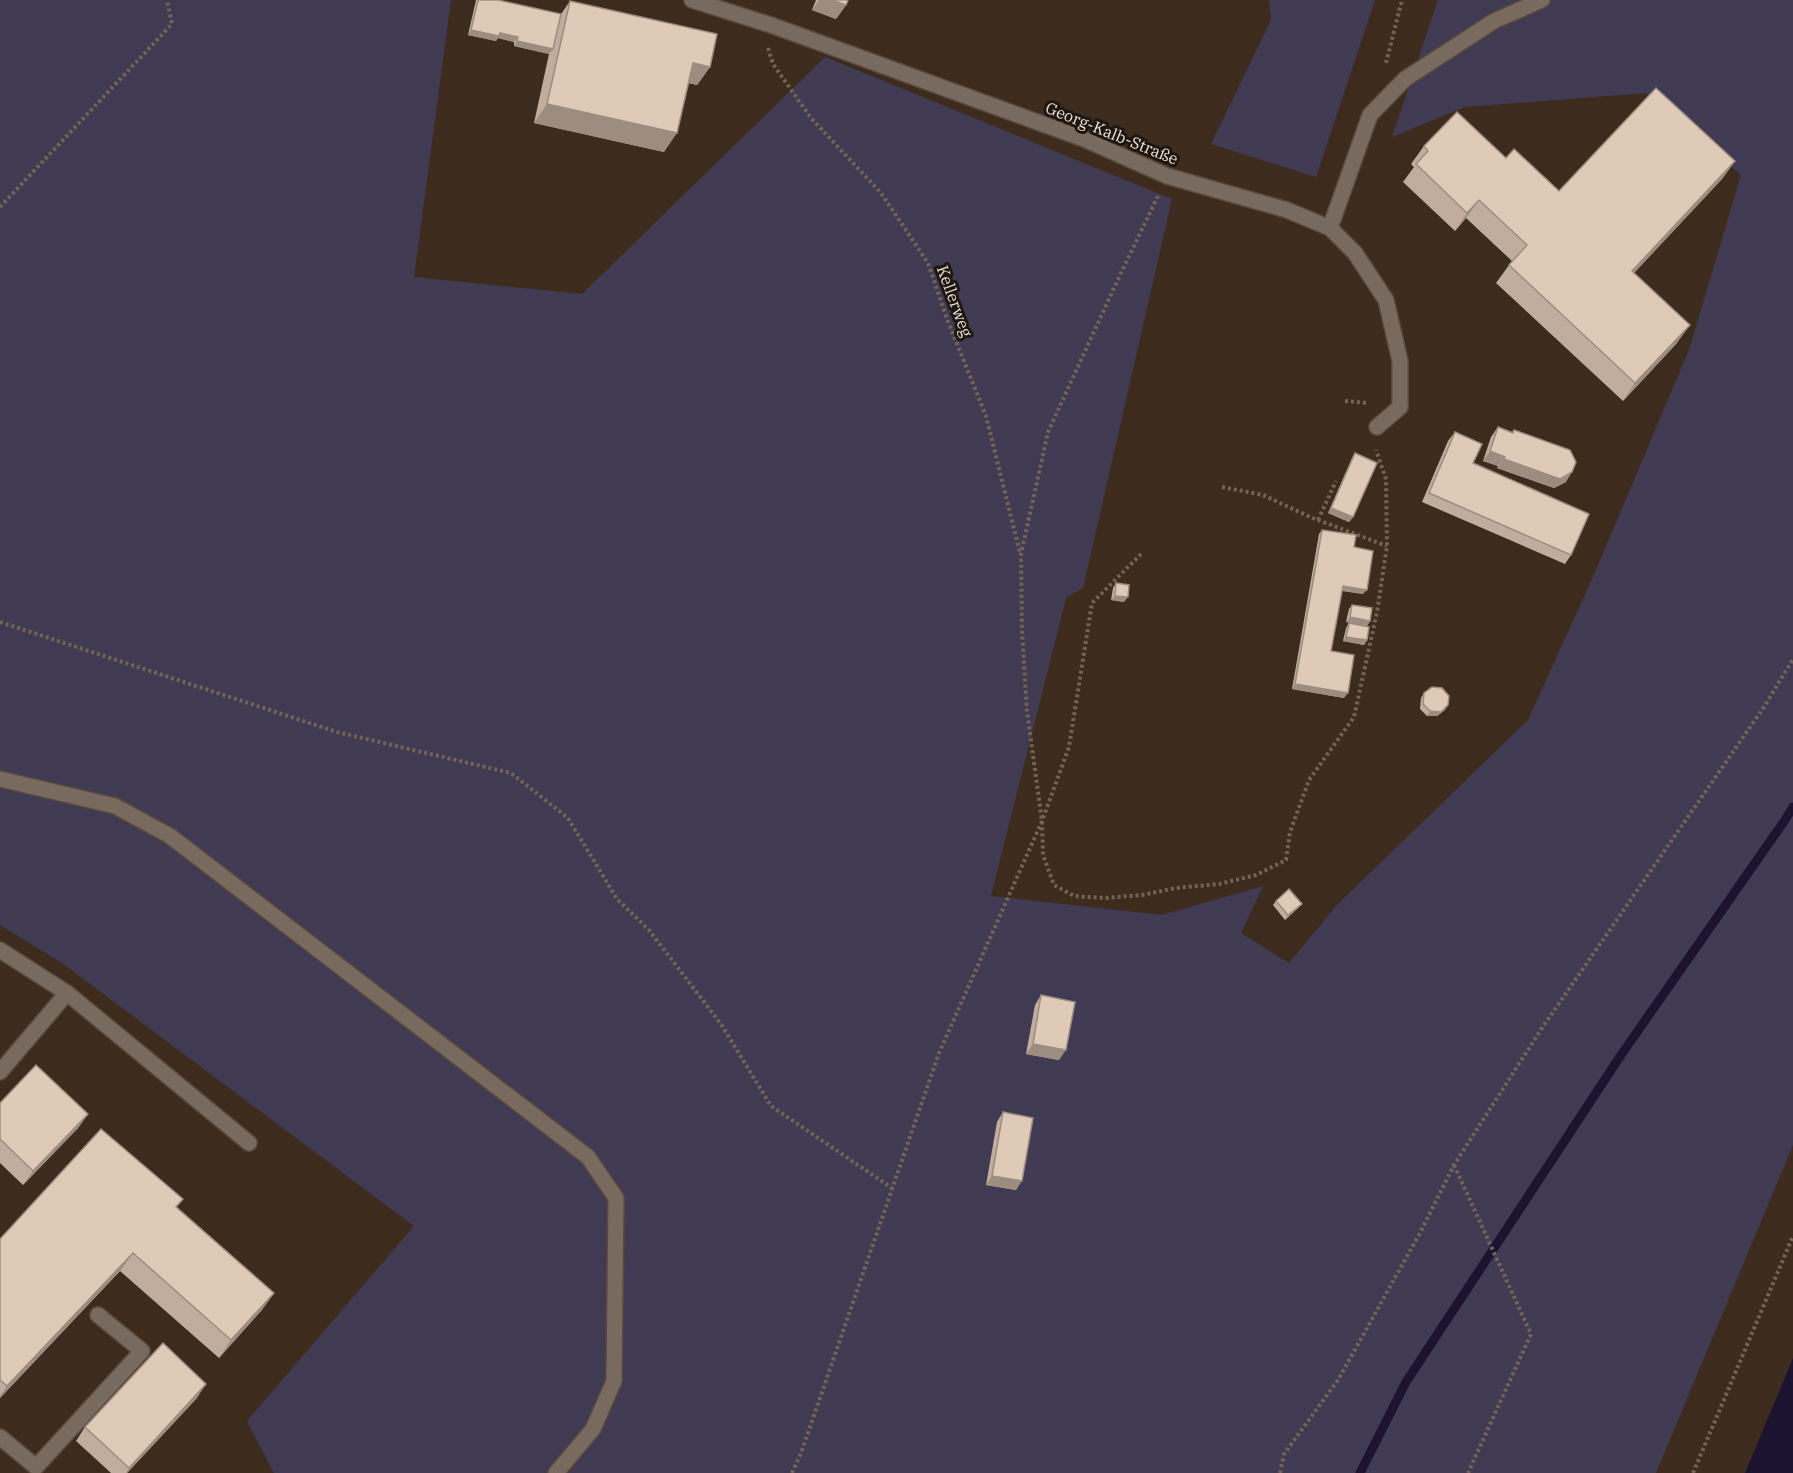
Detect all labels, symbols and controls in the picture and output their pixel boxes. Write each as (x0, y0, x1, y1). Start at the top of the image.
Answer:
street label: Georg-Kalb-Straße (1043, 97, 1181, 169)
street label: Kellerweg (933, 262, 977, 340)

